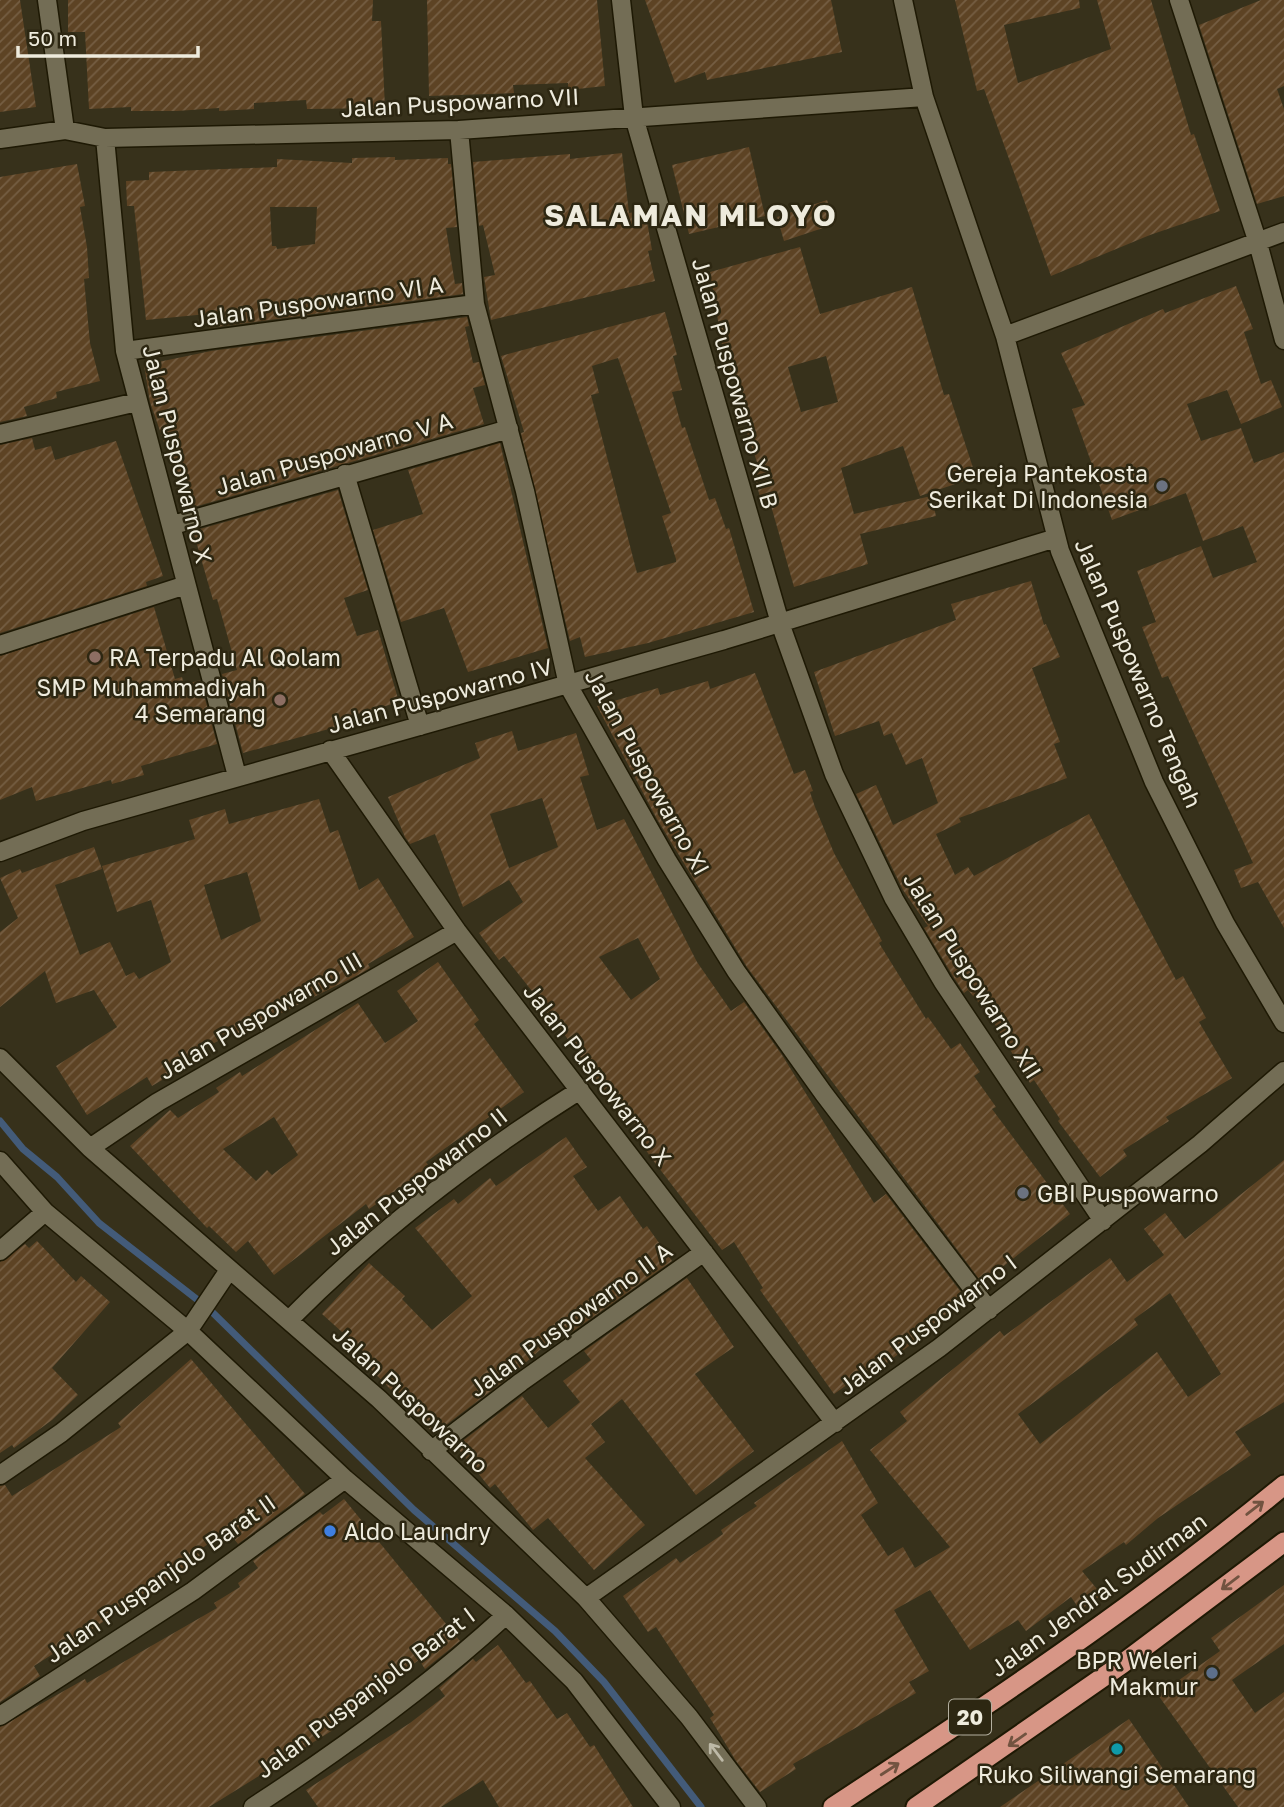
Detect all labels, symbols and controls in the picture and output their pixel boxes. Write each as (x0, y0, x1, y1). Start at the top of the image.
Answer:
scale bar (18, 14, 198, 58)
text: 50 m (28, 25, 77, 51)
street label: Jalan Puspowarno VII (340, 82, 580, 122)
district label: SALAMAN MLOYO (544, 197, 838, 233)
street label: Jalan Puspowarno XII B (687, 254, 785, 512)
street label: Jalan Puspowarno VI A (191, 270, 445, 332)
street label: Jalan Puspowarno X (137, 342, 219, 566)
street label: Jalan Puspowarno V A (212, 406, 456, 500)
place label: Gereja Pantekosta Serikat Di Indonesia (928, 459, 1148, 513)
marker: Gereja Pantekosta Serikat Di Indonesia (1154, 478, 1170, 494)
street label: Jalan Puspowarno Tengah (1070, 534, 1208, 812)
place label: RA Terpadu Al Qolam (109, 643, 341, 671)
marker: RA Terpadu Al Qolam (87, 649, 103, 665)
street label: Jalan Puspowarno IV (325, 652, 555, 738)
street label: Jalan Puspowarno XI (580, 664, 716, 880)
place label: SMP Muhammadiyah 4 Semarang (37, 673, 266, 727)
marker: SMP Muhammadiyah 4 Semarang (272, 692, 288, 708)
street label: Jalan Puspowarno XII (898, 867, 1048, 1083)
street label: Jalan Puspowarno III (153, 945, 367, 1085)
street label: Jalan Puspowarno X (518, 977, 678, 1171)
street label: Jalan Puspowarno II (319, 1101, 513, 1261)
place label: GBI Puspowarno (1037, 1179, 1219, 1207)
marker: GBI Puspowarno (1015, 1185, 1031, 1201)
street label: Jalan Puspowarno II A (463, 1236, 677, 1402)
street label: Jalan Puspowarno I (832, 1248, 1022, 1400)
street label: Jalan Puspowarno (327, 1320, 495, 1478)
street label: Jalan Puspanjolo Barat II (40, 1488, 280, 1668)
one-way arrow (1245, 1500, 1264, 1515)
street label: Jalan Jendral Sudirman (984, 1506, 1212, 1682)
place label: Aldo Laundry (344, 1517, 491, 1545)
marker: Aldo Laundry (322, 1523, 338, 1539)
one-way arrow (1221, 1576, 1239, 1591)
street label: Jalan Puspanjolo Barat I (250, 1600, 480, 1784)
place label: BPR Weleri Makmur (1076, 1646, 1198, 1700)
marker: BPR Weleri Makmur (1204, 1665, 1220, 1681)
road number: 20 (949, 1700, 991, 1734)
one-way arrow (1008, 1732, 1027, 1747)
marker: Ruko Siliwangi Semarang (1109, 1741, 1125, 1757)
one-way arrow (708, 1744, 723, 1762)
place label: Ruko Siliwangi Semarang (978, 1760, 1256, 1788)
one-way arrow (880, 1762, 899, 1777)

